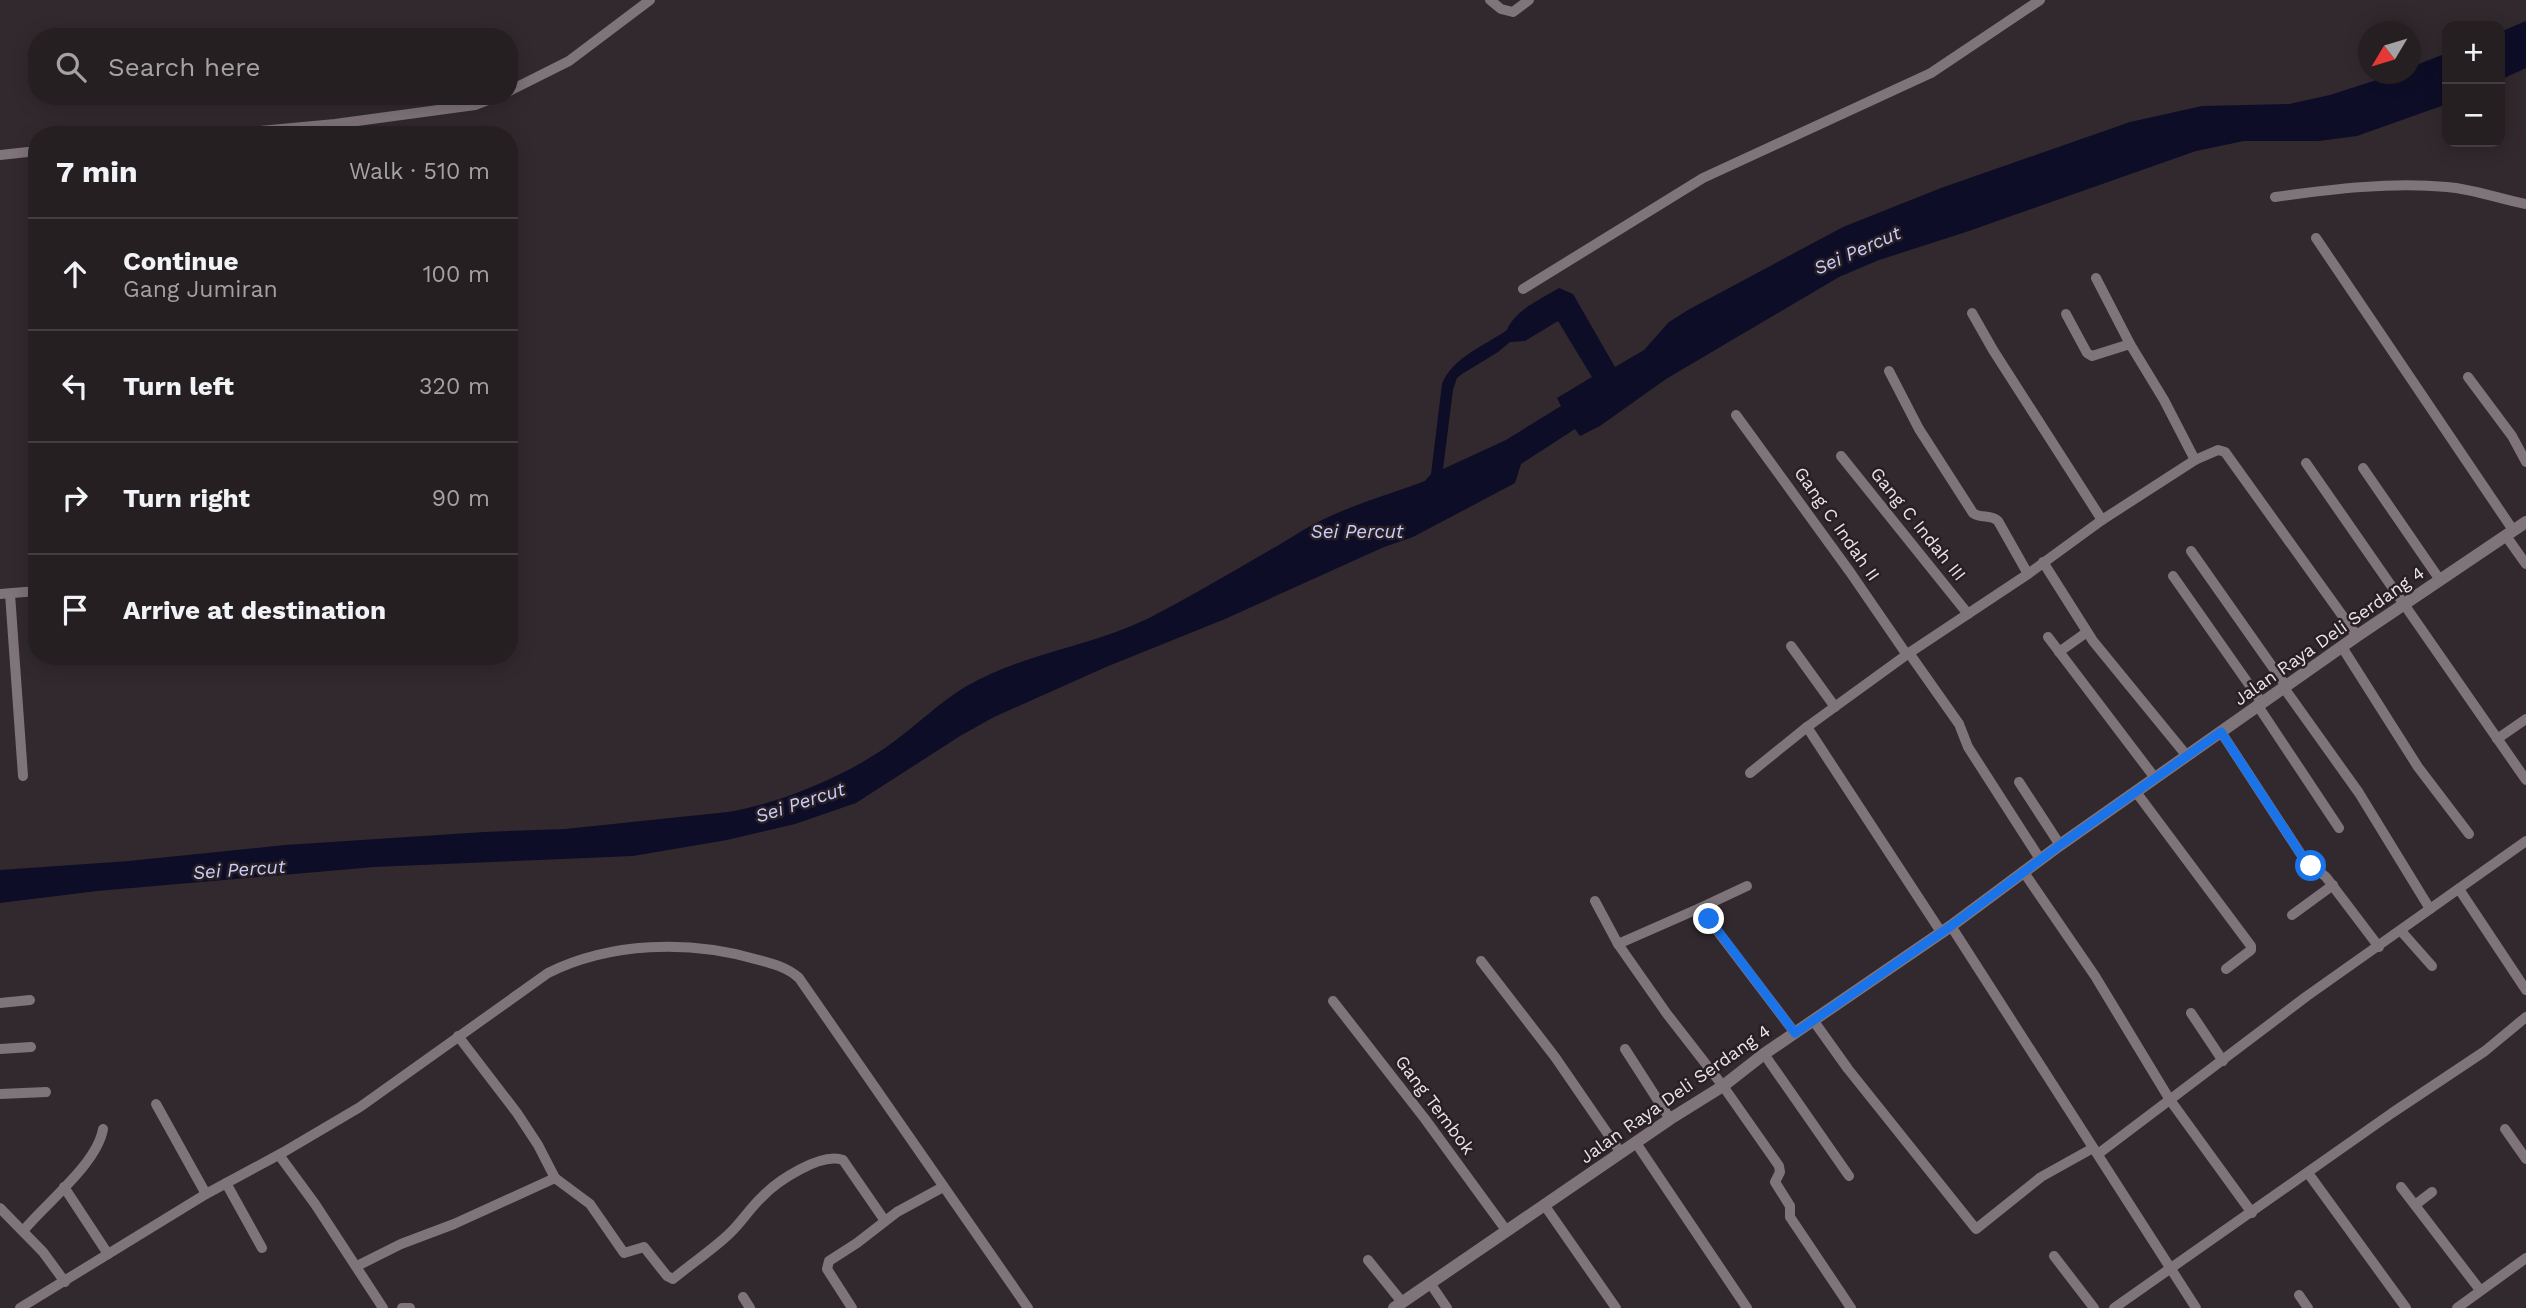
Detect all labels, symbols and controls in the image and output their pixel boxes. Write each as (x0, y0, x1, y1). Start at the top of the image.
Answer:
north arrow (2358, 21, 2421, 84)
map controls (2442, 21, 2505, 147)
button: + (2442, 21, 2505, 84)
search box (28, 28, 518, 105)
icon: search (52, 48, 90, 86)
text: Search here (108, 52, 260, 82)
button: − (2442, 84, 2505, 147)
text: 7 min (56, 154, 138, 189)
text: Walk · 510 m (349, 158, 490, 185)
water label: Sei Percut (1810, 221, 1905, 280)
text: Continue (123, 246, 239, 276)
icon: ahead (56, 255, 94, 293)
text: 100 m (423, 261, 490, 288)
text: Gang Jumiran (123, 276, 278, 303)
icon: left (56, 367, 94, 405)
text: Turn left (123, 371, 234, 401)
text: 320 m (419, 373, 490, 400)
street label: Gang C Indah II (1790, 463, 1885, 585)
street label: Gang C Indah III (1866, 463, 1971, 585)
icon: right (56, 479, 94, 517)
text: Turn right (123, 483, 250, 513)
text: 90 m (432, 485, 490, 512)
water label: Sei Percut (1311, 520, 1404, 543)
street label: Jalan Raya Deli Serdang 4 (2229, 562, 2428, 710)
icon: arrive (56, 591, 94, 629)
text: Arrive at destination (123, 595, 386, 625)
water label: Sei Percut (752, 777, 848, 828)
route start (2295, 850, 2326, 881)
water label: Sei Percut (192, 855, 286, 884)
route end (1693, 903, 1724, 934)
street label: Jalan Raya Deli Serdang 4 (1575, 1020, 1774, 1168)
street label: Gang Tembok (1391, 1051, 1479, 1158)

